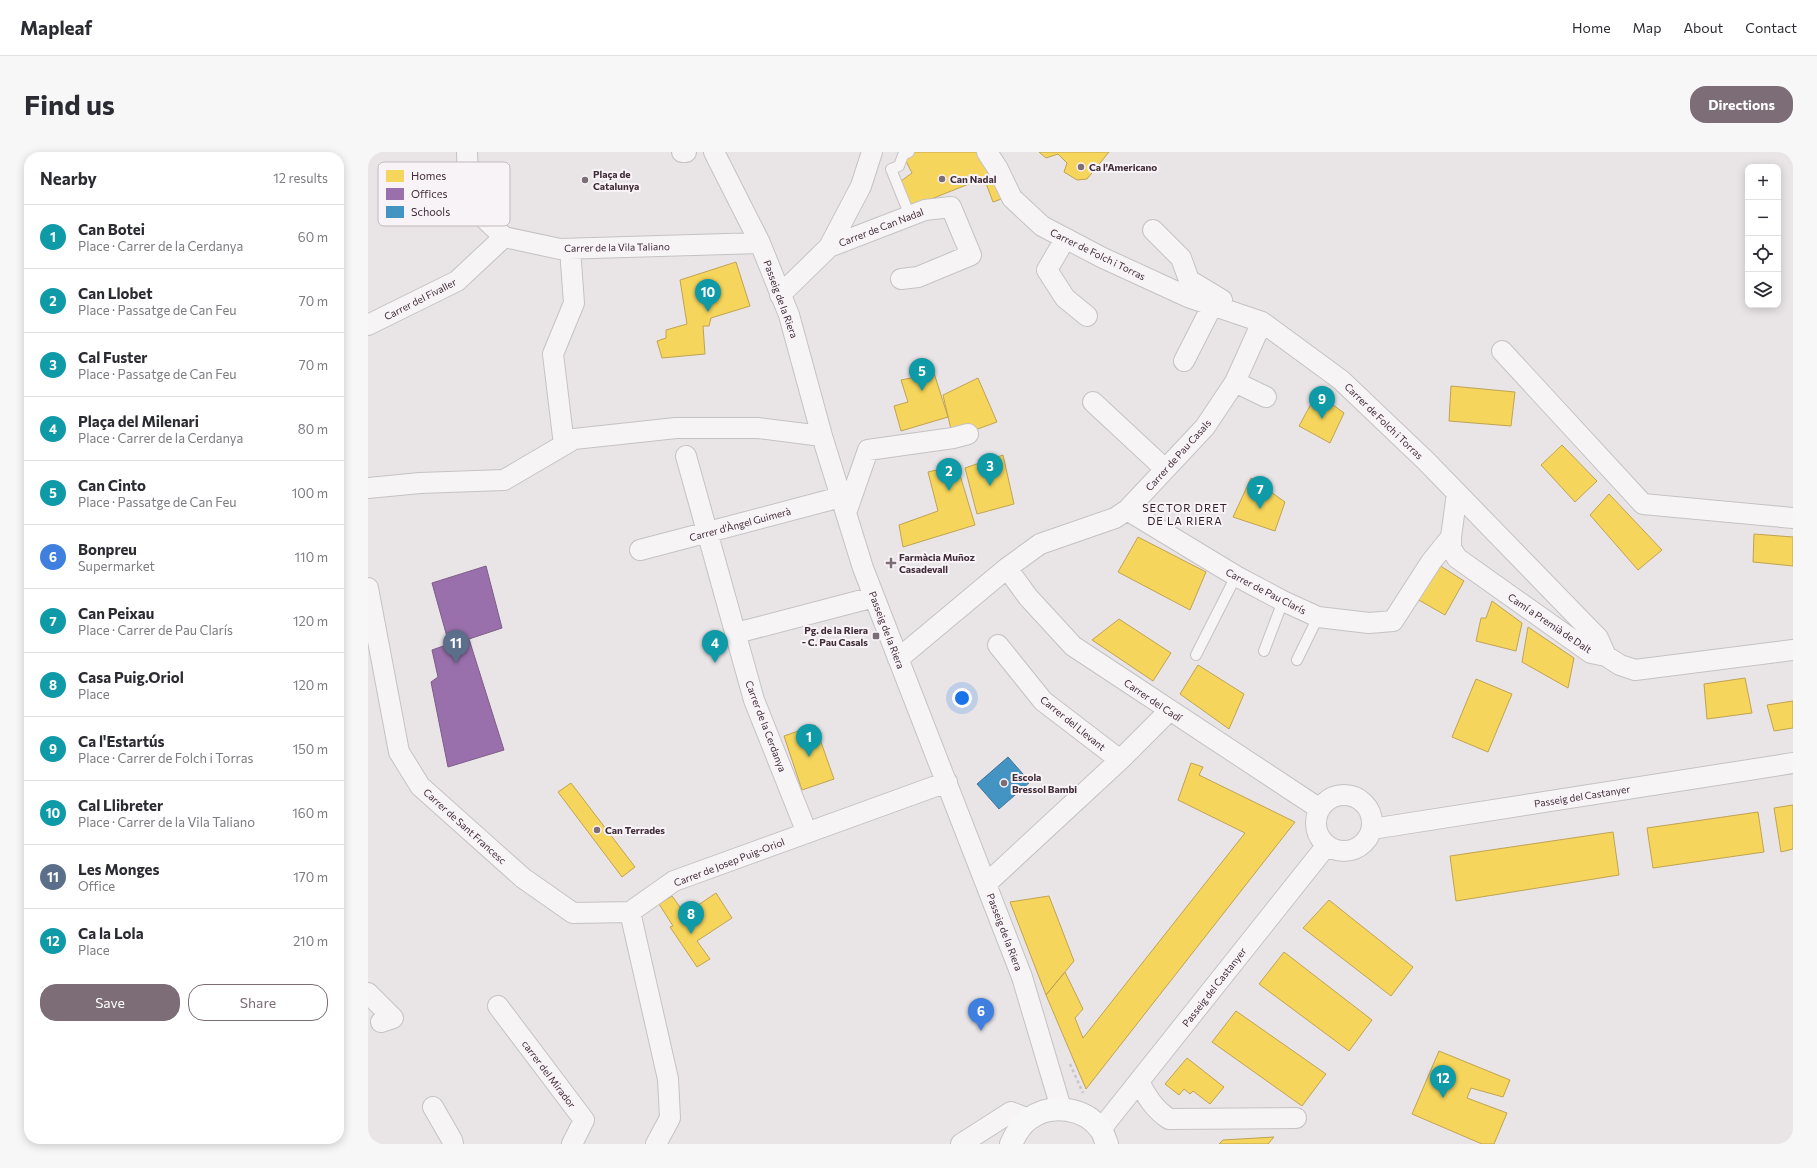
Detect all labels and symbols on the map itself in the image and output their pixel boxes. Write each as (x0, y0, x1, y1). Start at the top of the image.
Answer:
place label: Ca l'Americano (1089, 161, 1157, 173)
legend (378, 162, 510, 226)
marker: Ca l'Americano (1076, 162, 1086, 172)
place label: Plaça de Catalunya (593, 168, 639, 192)
text: Homes (411, 169, 446, 182)
place label: Can Nadal (950, 173, 997, 185)
marker: Can Nadal (937, 174, 947, 184)
marker: Plaça de Catalunya (580, 175, 590, 185)
text: Offices (411, 187, 448, 200)
text: Schools (411, 205, 450, 218)
street label: Carrer de Can Nadal (837, 205, 925, 249)
street label: Carrer de Folch i Torras (1048, 226, 1148, 282)
street label: Carrer de la Vila Taliano (564, 240, 670, 254)
street label: Passeig de la Riera (761, 258, 801, 340)
street label: Carrer del Fivaller (382, 276, 458, 322)
pin: 10 (695, 279, 721, 312)
pin: 5 (909, 358, 935, 391)
street label: Carrer de Folch i Torras (1342, 380, 1426, 462)
pin: 9 (1309, 386, 1335, 419)
street label: Carrer de Pau Casals (1143, 416, 1214, 493)
pin: 3 (977, 453, 1003, 486)
pin: 2 (936, 458, 962, 491)
pin: 7 (1247, 476, 1273, 509)
district label: SECTOR DRET DE LA RIERA (1142, 501, 1228, 527)
street label: Carrer d'Àngel Guimerà (688, 505, 792, 543)
place label: Farmàcia Muñoz Casadevall (899, 551, 975, 575)
marker: Farmàcia Muñoz Casadevall (886, 558, 896, 568)
street label: Carrer de Pau Clarís (1224, 565, 1309, 617)
street label: Passeig de la Riera (867, 590, 907, 670)
street label: Camí a Premià de Dalt (1506, 591, 1594, 655)
place label: Pg. de la Riera - C. Pau Casals (802, 624, 868, 648)
pin: 11 (443, 630, 469, 663)
pin: 4 (702, 630, 728, 663)
marker: Pg. de la Riera - C. Pau Casals (871, 631, 881, 641)
street label: Carrer del Cadí (1122, 676, 1184, 724)
street label: Carrer de la Cerdanya (743, 679, 789, 773)
your location (952, 688, 972, 708)
street label: Carrer del Llevant (1038, 693, 1108, 753)
pin: 1 (796, 724, 822, 757)
place label: Escola Bressol Bambi (1012, 771, 1077, 795)
marker: Escola Bressol Bambi (999, 778, 1009, 788)
street label: Passeig del Castanyer (1533, 782, 1631, 810)
street label: Carrer de Sant Francesc (421, 786, 509, 866)
place label: Can Terrades (605, 824, 665, 836)
marker: Can Terrades (592, 825, 602, 835)
street label: Carrer de Josep Puig-Oriol (672, 835, 786, 889)
street label: Passeig de la Riera (985, 892, 1025, 972)
pin: 8 (678, 901, 704, 934)
street label: Passeig del Castanyer (1179, 945, 1249, 1029)
pin: 6 (968, 998, 994, 1031)
street label: carrer del Mirador (520, 1038, 578, 1110)
pin: 12 (1430, 1065, 1456, 1098)

